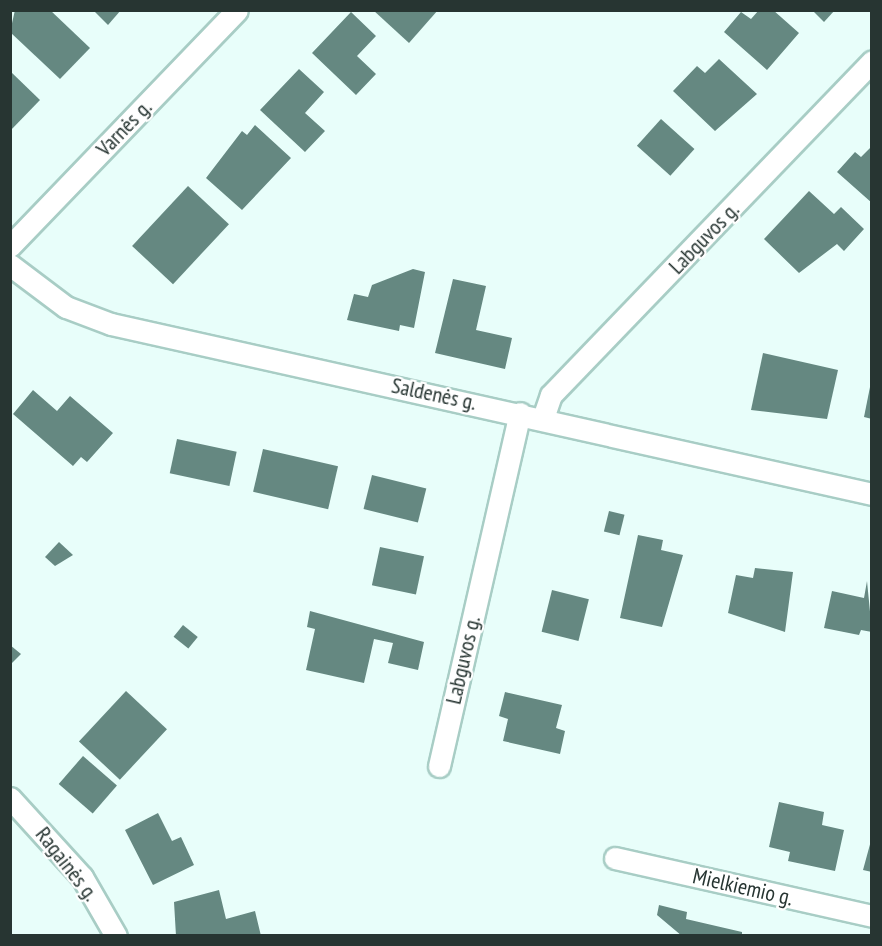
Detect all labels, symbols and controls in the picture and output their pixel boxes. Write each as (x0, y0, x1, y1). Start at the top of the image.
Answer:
street label: Varnės g. (91, 94, 157, 162)
street label: Labguvos g. (663, 197, 745, 279)
street label: Saldenės g. (389, 372, 479, 416)
street label: Labguvos g. (440, 613, 486, 707)
street label: Ragainės g. (30, 822, 104, 906)
street label: Mielkiemio g. (690, 863, 796, 911)

